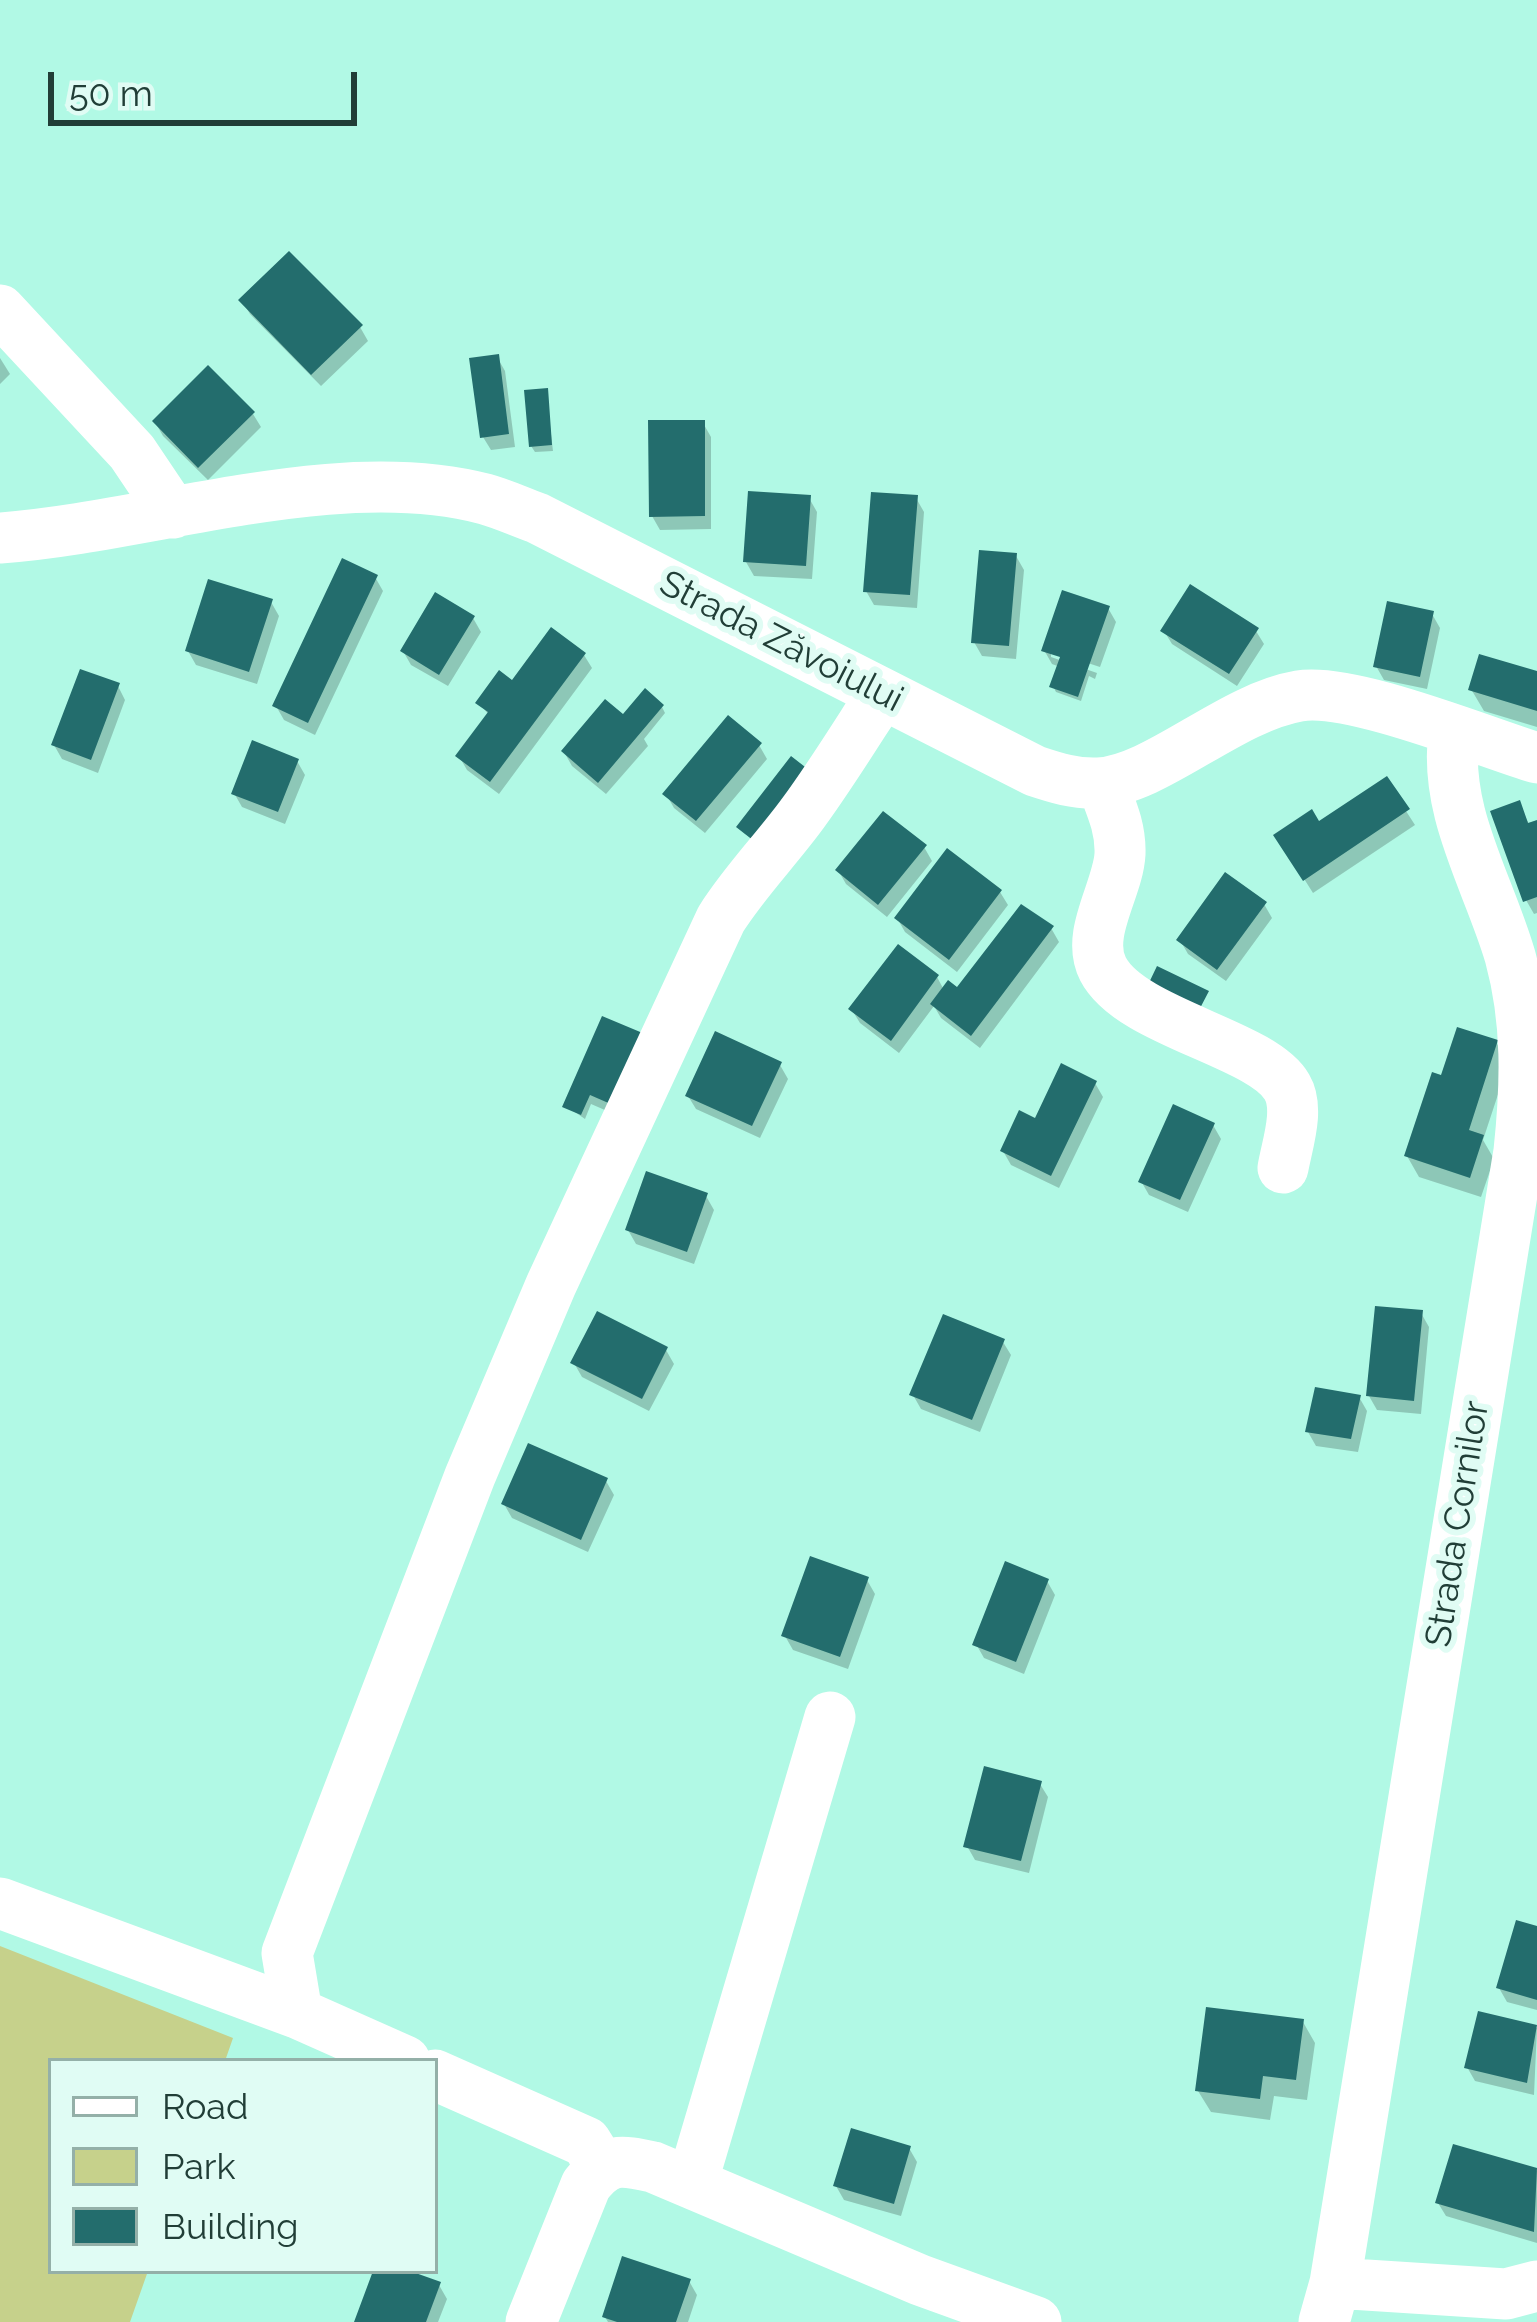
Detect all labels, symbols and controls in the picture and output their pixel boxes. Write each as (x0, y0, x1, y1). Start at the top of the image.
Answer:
scale bar (54, 48, 363, 122)
text: 50 m (69, 72, 153, 114)
street label: Strada Zăvoiului (652, 562, 910, 722)
street label: Strada Cornilor (1417, 1398, 1499, 1650)
legend (48, 2058, 438, 2274)
text: Road (162, 2085, 248, 2127)
text: Park (162, 2145, 236, 2187)
text: Building (162, 2205, 298, 2247)

